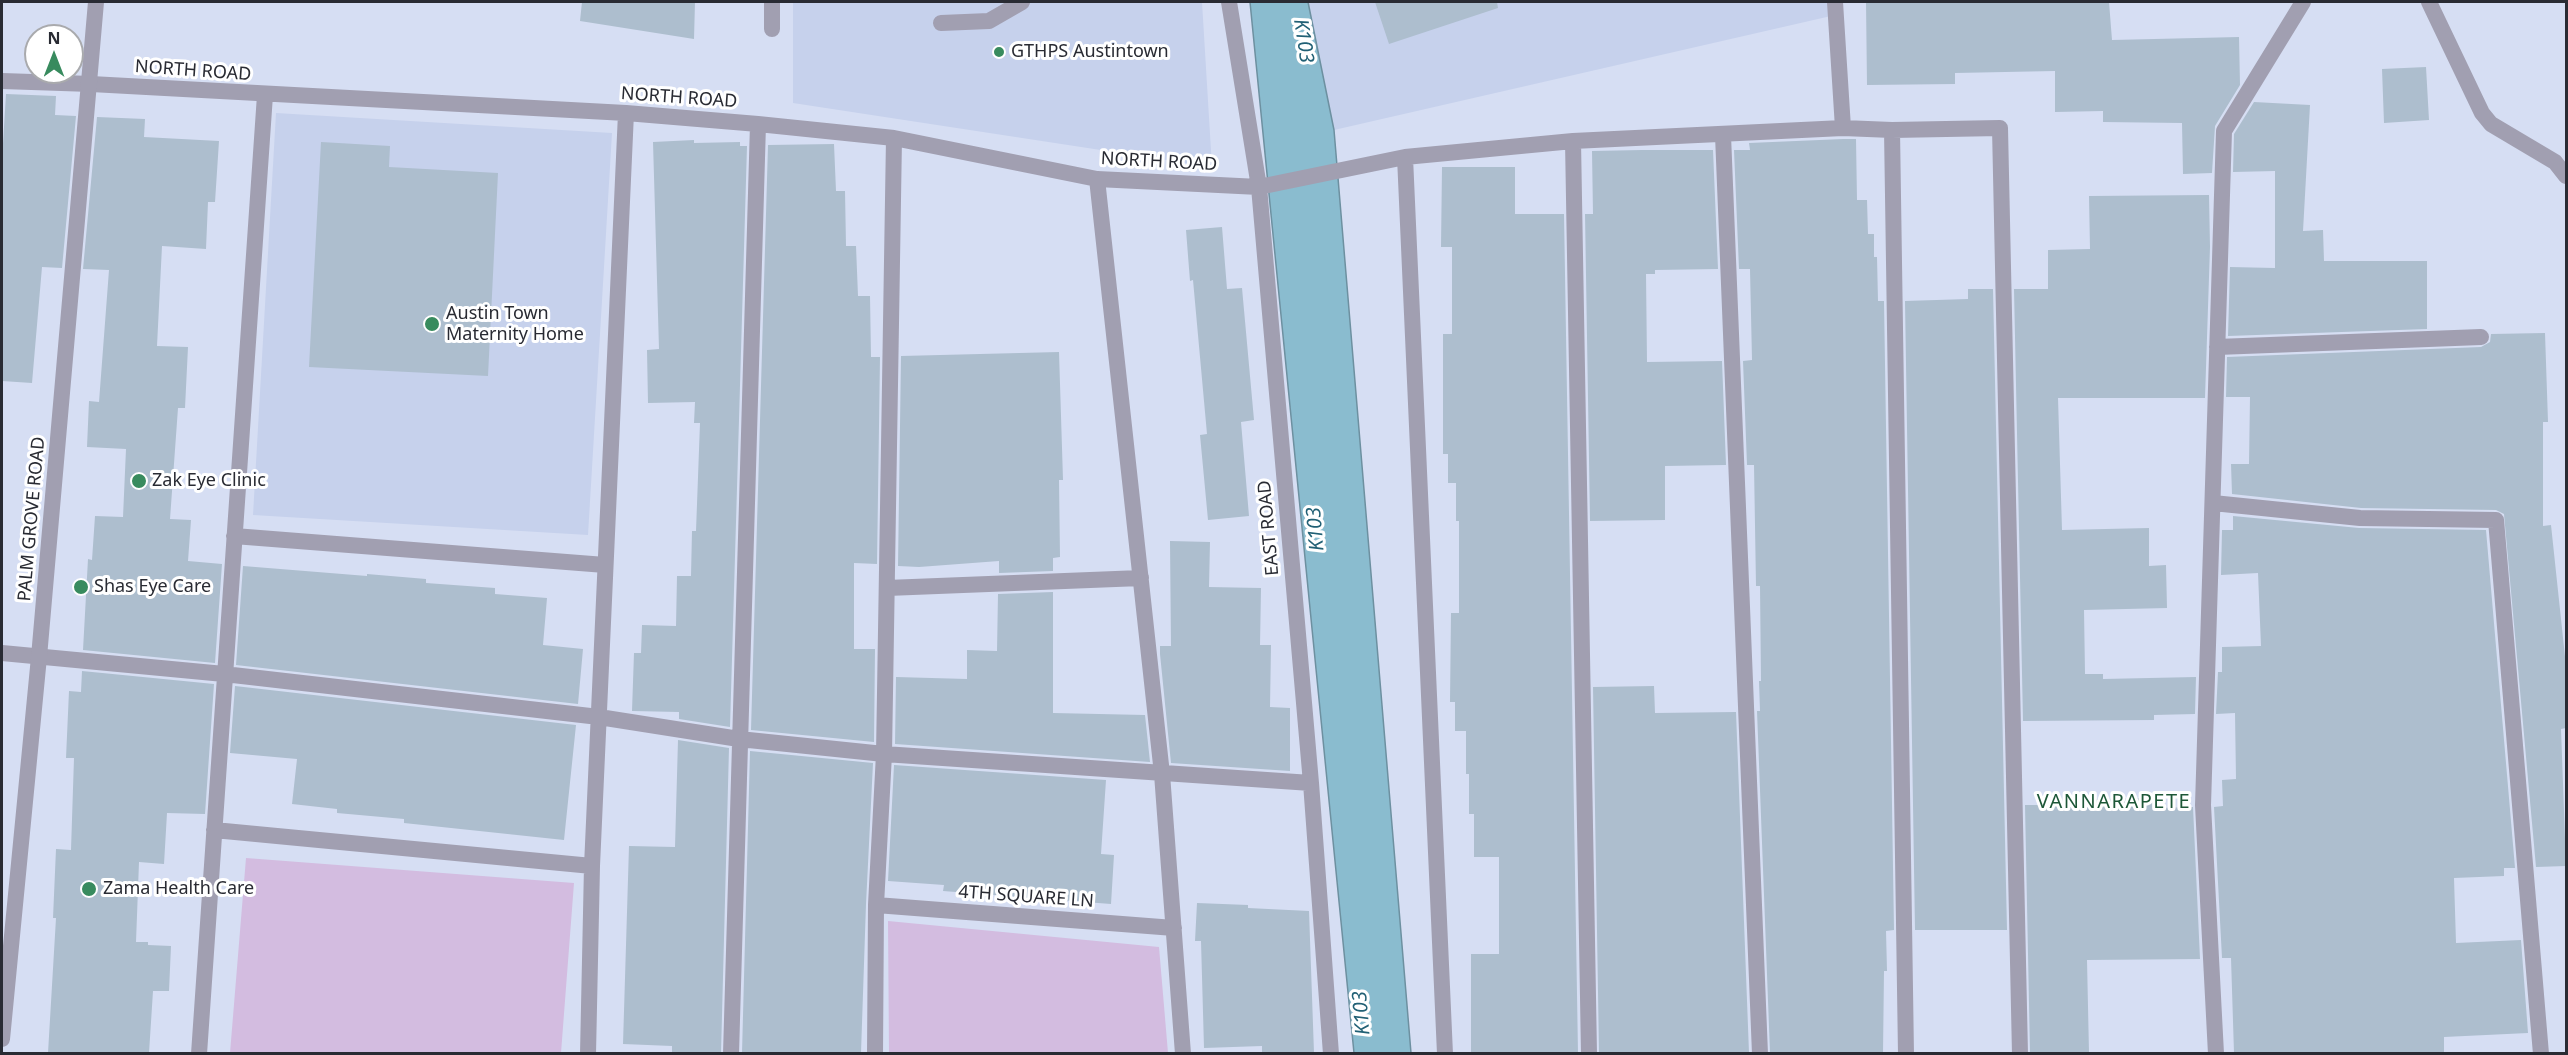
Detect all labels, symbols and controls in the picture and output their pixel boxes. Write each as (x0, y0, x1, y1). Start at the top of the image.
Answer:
water label: K103 (1288, 17, 1318, 65)
north arrow (24, 24, 84, 84)
text: N (47, 27, 61, 49)
place label: GTHPS Austintown (1011, 41, 1169, 63)
marker: GTHPS Austintown (992, 45, 1006, 59)
street label: NORTH ROAD (134, 56, 252, 86)
street label: NORTH ROAD (620, 83, 738, 113)
street label: NORTH ROAD (1100, 148, 1218, 176)
place label: Austin Town Maternity Home (446, 303, 584, 346)
marker: Austin Town Maternity Home (423, 315, 441, 333)
street label: PALM GROVE ROAD (14, 436, 50, 602)
place label: Zak Eye Clinic (152, 470, 266, 492)
marker: Zak Eye Clinic (130, 472, 148, 490)
street label: EAST ROAD (1254, 479, 1284, 577)
water label: K103 (1302, 506, 1330, 552)
place label: Shas Eye Care (94, 576, 211, 598)
marker: Shas Eye Care (72, 578, 90, 596)
district label: VANNARAPETE (2037, 790, 2191, 814)
place label: Zama Health Care (103, 878, 254, 900)
marker: Zama Health Care (80, 880, 98, 898)
street label: 4TH SQUARE LN (958, 881, 1094, 913)
water label: K103 (1348, 990, 1376, 1036)

